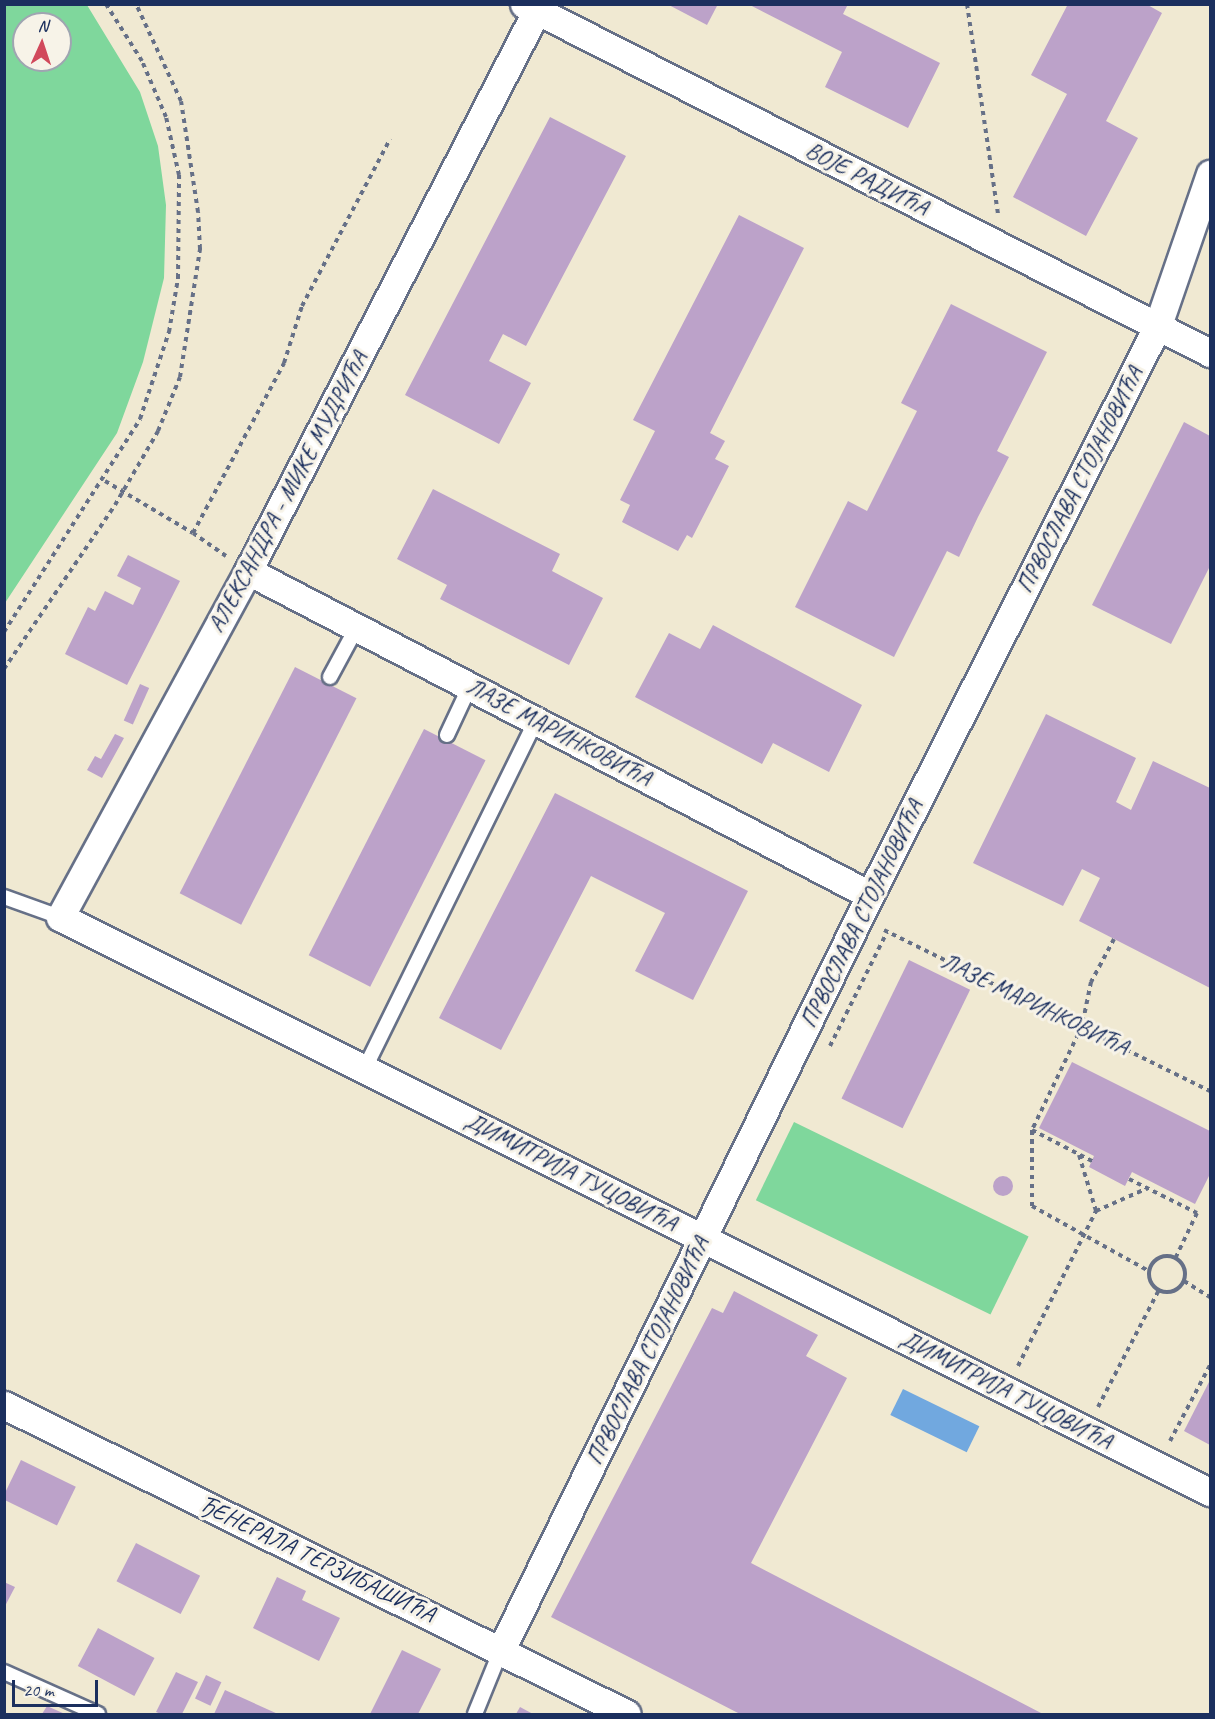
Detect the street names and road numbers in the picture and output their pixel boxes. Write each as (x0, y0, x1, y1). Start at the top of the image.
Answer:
street label: ВОЈЕ РАДИЋА (801, 136, 933, 222)
street label: АЛЕКСАНДРА - МИКЕ МУДРИЋА (202, 347, 374, 637)
street label: ПРВОСЛАВА СТОЈАНОВИЋА (1010, 362, 1150, 598)
street label: ЛАЗЕ МАРИНКОВИЋА (462, 671, 656, 793)
street label: ПРВОСЛАВА СТОЈАНОВИЋА (794, 795, 930, 1033)
street label: ЛАЗЕ МАРИНКОВИЋА (937, 946, 1133, 1062)
street label: ДИМИТРИЈА ТУЦОВИЋА (461, 1106, 681, 1238)
street label: ПРВОСЛАВА СТОЈАНОВИЋА (580, 1232, 716, 1470)
street label: ДИМИТРИЈА ТУЦОВИЋА (896, 1324, 1116, 1456)
street label: ЂЕНЕРАЛА ТЕРЗИБАШИЋА (194, 1489, 440, 1629)

